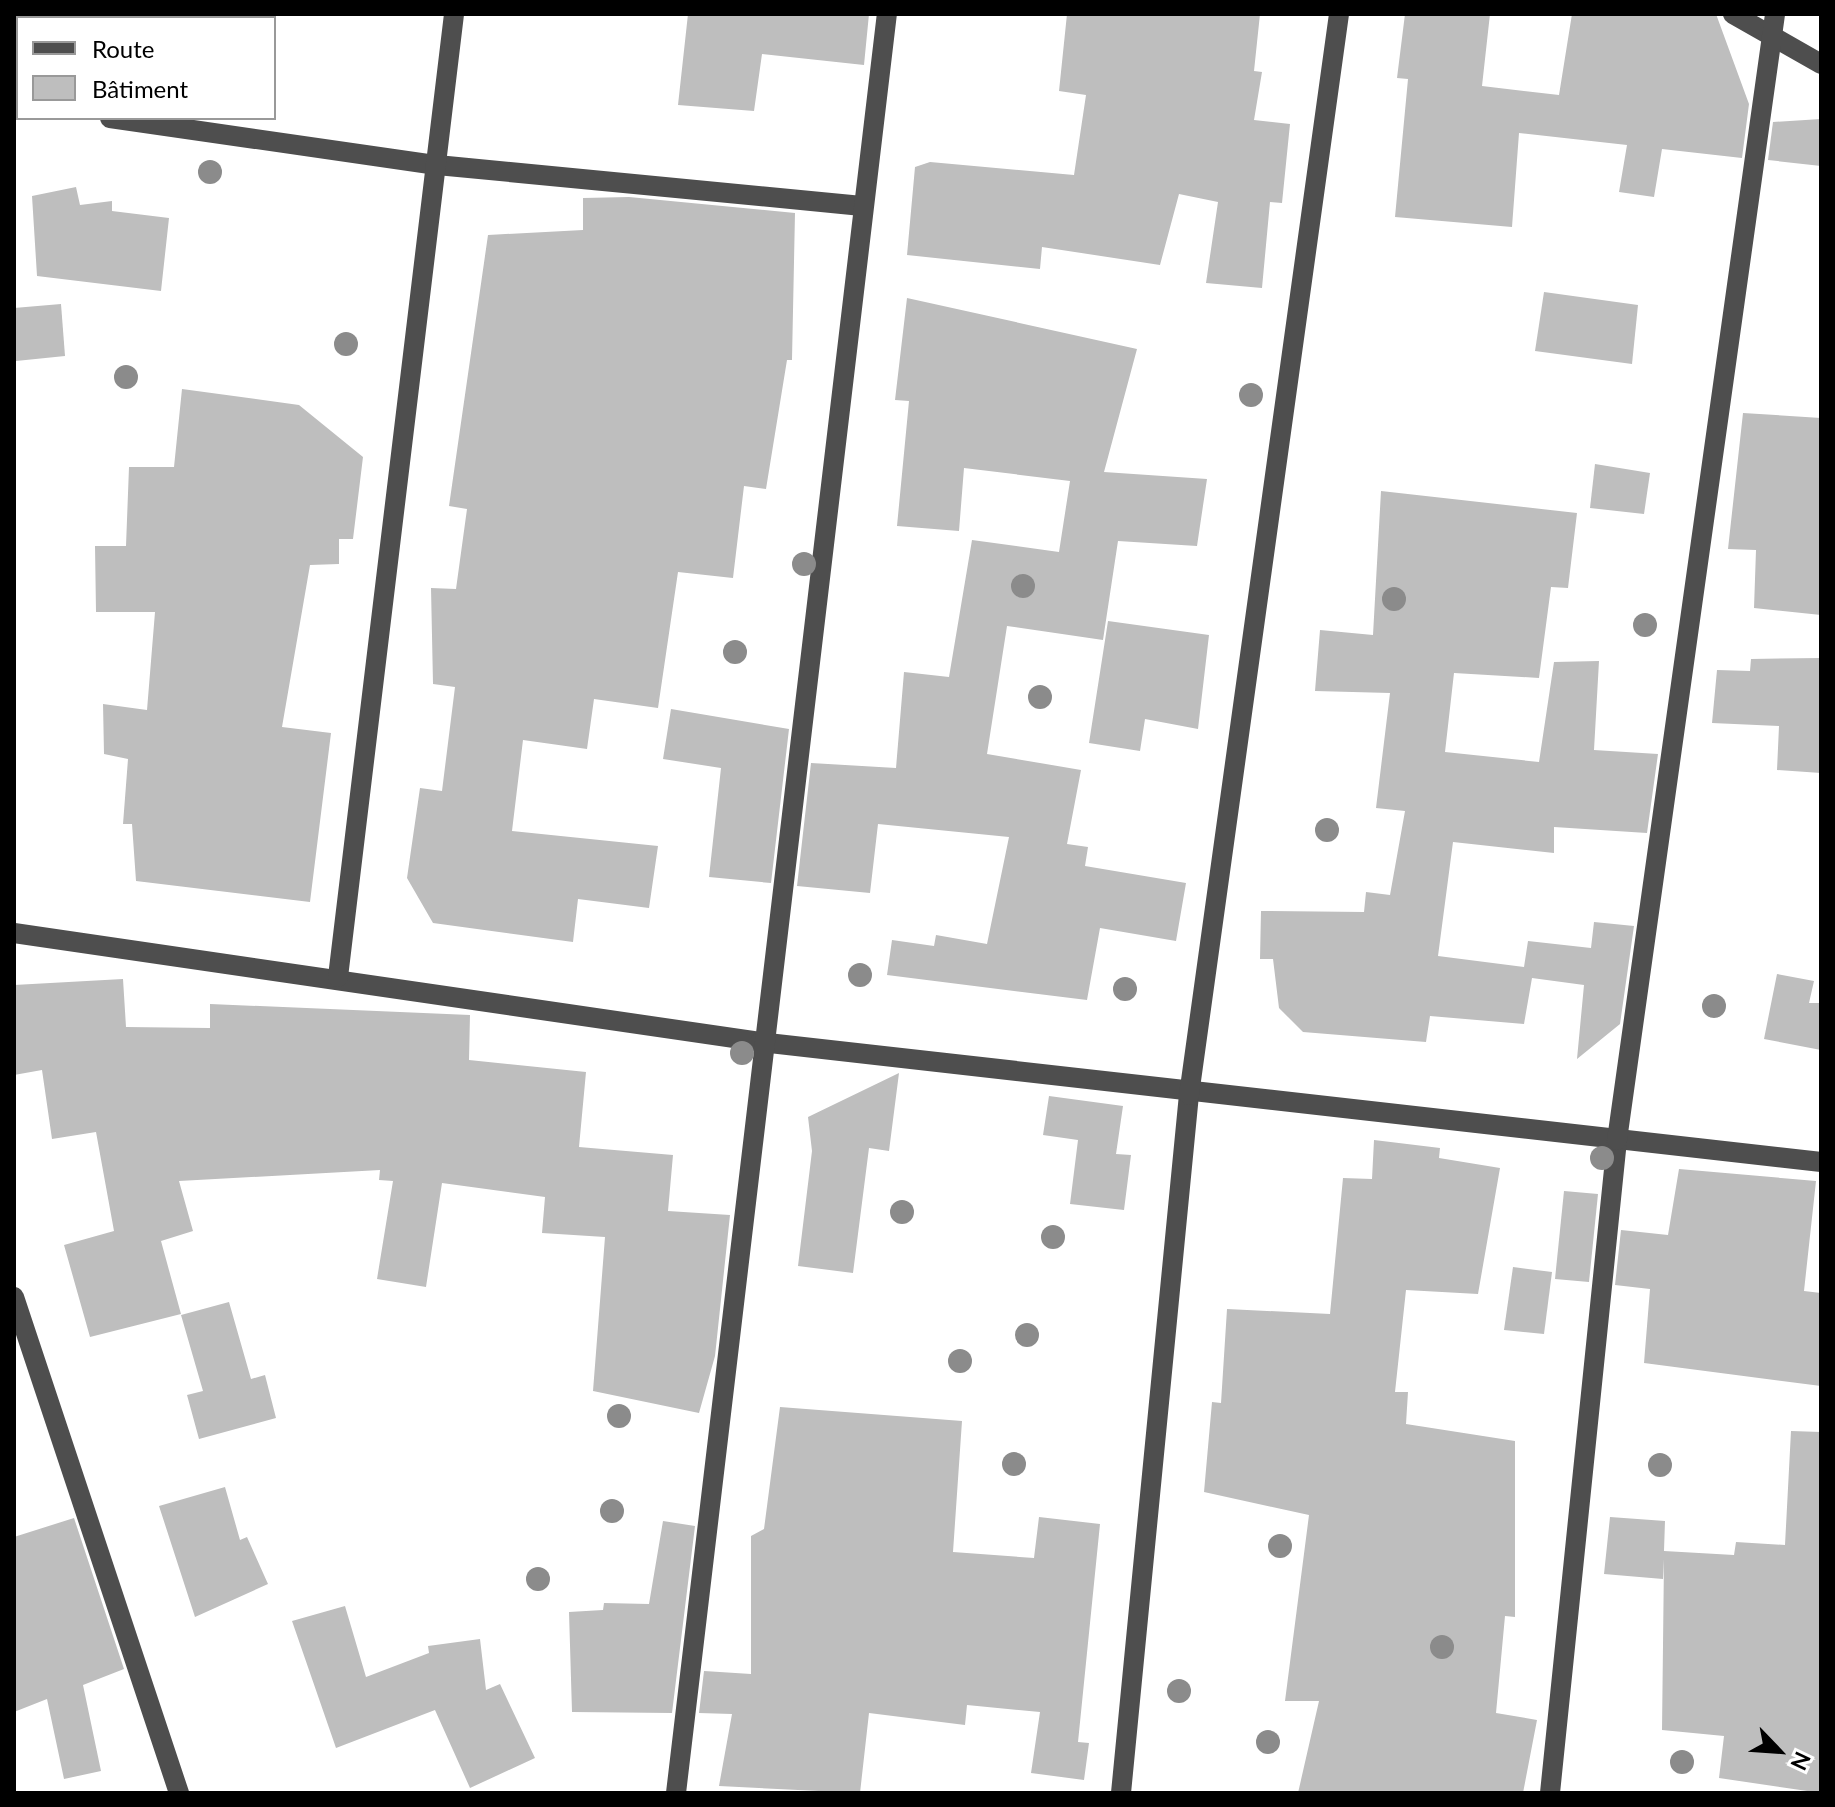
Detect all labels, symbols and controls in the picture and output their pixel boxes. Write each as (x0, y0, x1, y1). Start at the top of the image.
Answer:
legend (16, 16, 276, 120)
text: Route (92, 34, 154, 63)
text: Bâtiment (92, 74, 188, 103)
north arrow (1739, 1711, 1819, 1791)
text: N (1785, 1748, 1817, 1775)

